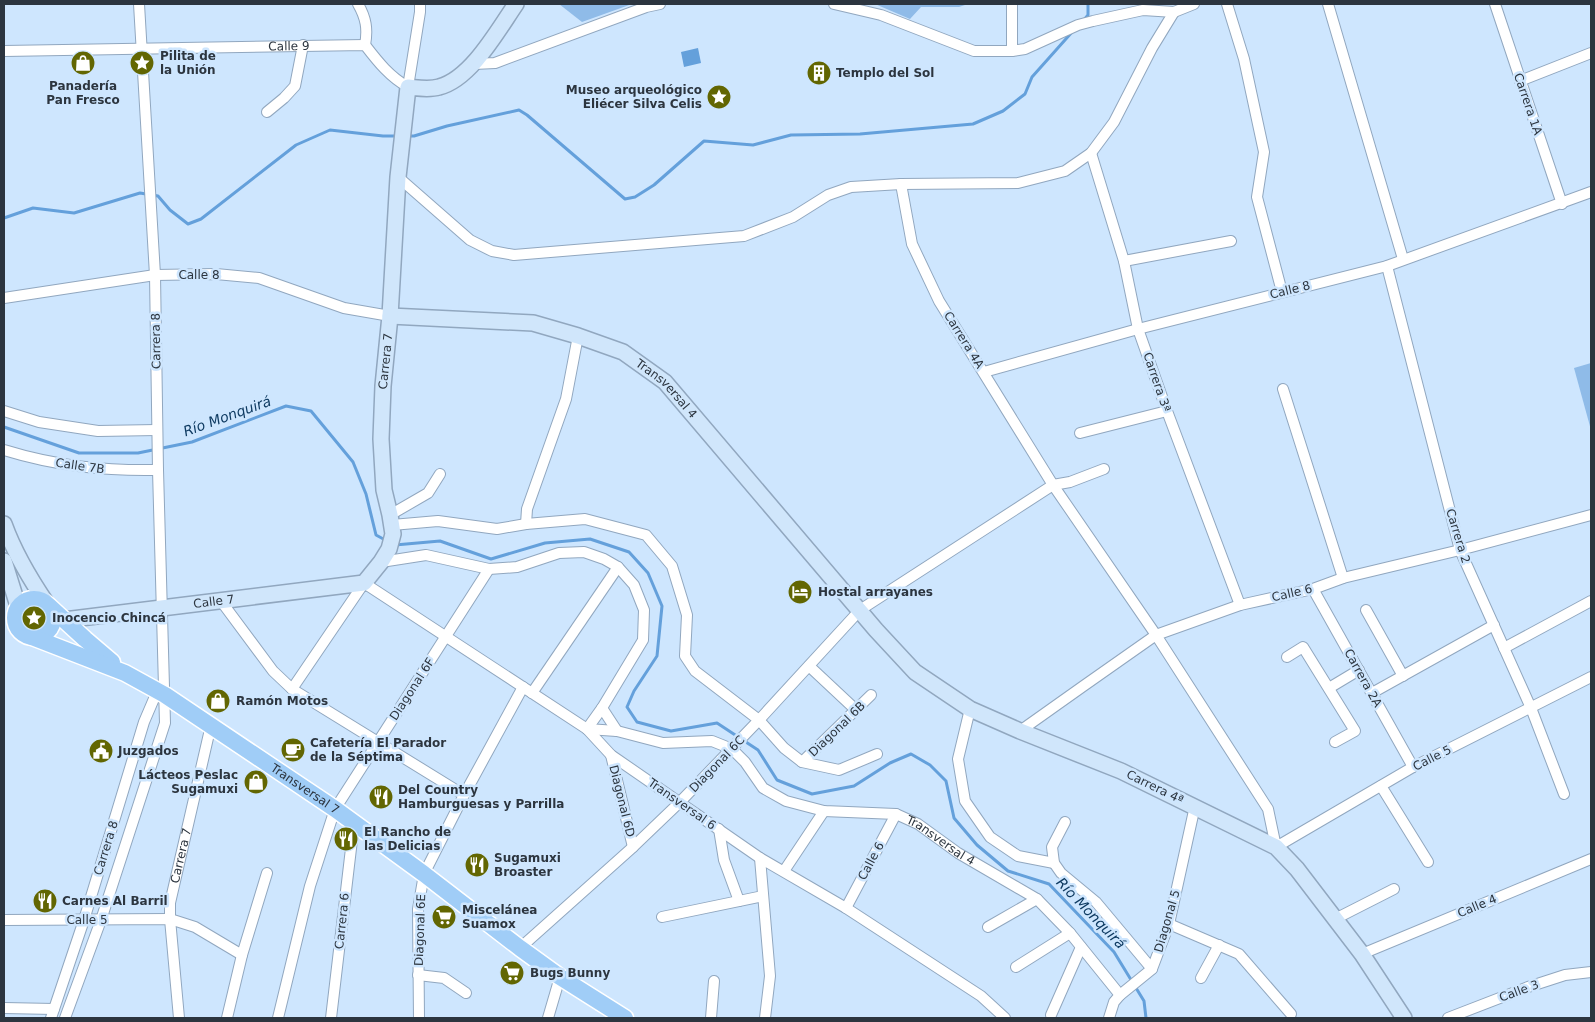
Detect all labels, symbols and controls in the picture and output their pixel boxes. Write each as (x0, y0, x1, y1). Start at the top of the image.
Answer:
street label: Calle 9 (268, 39, 310, 54)
place label: Pilita de la Unión (160, 49, 216, 77)
shop icon: Panadería Pan Fresco (70, 50, 96, 76)
place icon: Pilita de la Unión (129, 50, 155, 76)
building icon: Templo del Sol (806, 60, 832, 86)
place label: Templo del Sol (836, 66, 934, 80)
street label: Carrera 1A (1511, 71, 1545, 137)
place label: Panadería Pan Fresco (46, 79, 120, 107)
place label: Museo arqueológico Eliécer Silva Celis (566, 83, 702, 111)
place icon: Museo arqueológico Eliécer Silva Celis (706, 84, 732, 110)
street label: Calle 8 (178, 268, 220, 282)
street label: Calle 8 (1268, 278, 1312, 302)
street label: Carrera 4A (941, 309, 987, 372)
street label: Carrera 8 (149, 313, 163, 369)
street label: Carrera 7 (376, 333, 395, 390)
street label: Carrera 3ª (1140, 350, 1174, 414)
street label: Transversal 4 (632, 356, 700, 421)
water label: Río Monquirá (181, 393, 273, 439)
street label: Calle 7B (55, 456, 105, 476)
street label: Carrera 2 (1443, 507, 1473, 565)
hotel icon: Hostal arrayanes (787, 579, 813, 605)
street label: Calle 6 (1270, 582, 1314, 604)
place label: Hostal arrayanes (818, 585, 933, 599)
street label: Calle 7 (193, 592, 235, 611)
place icon: Inocencio Chincá (21, 605, 47, 631)
place label: Inocencio Chincá (52, 611, 166, 625)
street label: Carrera 2A (1341, 646, 1385, 710)
street label: Diagonal 6F (387, 655, 437, 723)
shop icon: Ramón Motos (205, 688, 231, 714)
place label: Ramón Motos (236, 694, 328, 708)
street label: Diagonal 6B (806, 699, 868, 759)
street label: Diagonal 6C (687, 733, 747, 795)
place label: Cafetería El Parador de la Séptima (310, 736, 446, 764)
cafe icon: Cafetería El Parador de la Séptima (280, 737, 306, 763)
public building icon: Juzgados (88, 738, 114, 764)
street label: Calle 5 (1410, 742, 1454, 774)
place label: Juzgados (117, 744, 179, 758)
street label: Transversal 7 (267, 760, 342, 817)
street label: Diagonal 6D (606, 763, 638, 839)
street label: Carrera 4ª (1124, 767, 1186, 807)
place label: Lácteos Peslac Sugamuxi (138, 768, 238, 796)
shop icon: Lácteos Peslac Sugamuxi (243, 769, 269, 795)
street label: Transversal 6 (645, 775, 719, 833)
place label: Del Country Hamburguesas y Parrilla (398, 783, 564, 811)
restaurant icon: Del Country Hamburguesas y Parrilla (368, 784, 394, 810)
street label: Transversal 4 (903, 812, 977, 868)
street label: Carrera 8 (91, 819, 121, 877)
place label: El Rancho de las Delicias (364, 825, 451, 853)
restaurant icon: El Rancho de las Delicias (333, 826, 359, 852)
street label: Carrera 7 (168, 827, 194, 885)
street label: Calle 6 (855, 840, 887, 882)
place label: Sugamuxi Broaster (494, 851, 561, 879)
restaurant icon: Sugamuxi Broaster (464, 852, 490, 878)
water label: Río Monquirá (1053, 874, 1129, 952)
restaurant icon: Carnes Al Barril (32, 888, 58, 914)
street label: Diagonal 5 (1151, 888, 1183, 954)
street label: Carrera 6 (332, 892, 352, 950)
street label: Calle 4 (1455, 892, 1499, 920)
place label: Carnes Al Barril (62, 894, 168, 908)
street label: Diagonal 6E (412, 894, 428, 966)
place label: Miscelánea Suamox (462, 903, 537, 931)
supermarket icon: Miscelánea Suamox (431, 904, 457, 930)
street label: Calle 5 (66, 913, 108, 927)
supermarket icon: Bugs Bunny (499, 960, 525, 986)
place label: Bugs Bunny (530, 966, 610, 980)
street label: Calle 3 (1497, 977, 1541, 1005)

